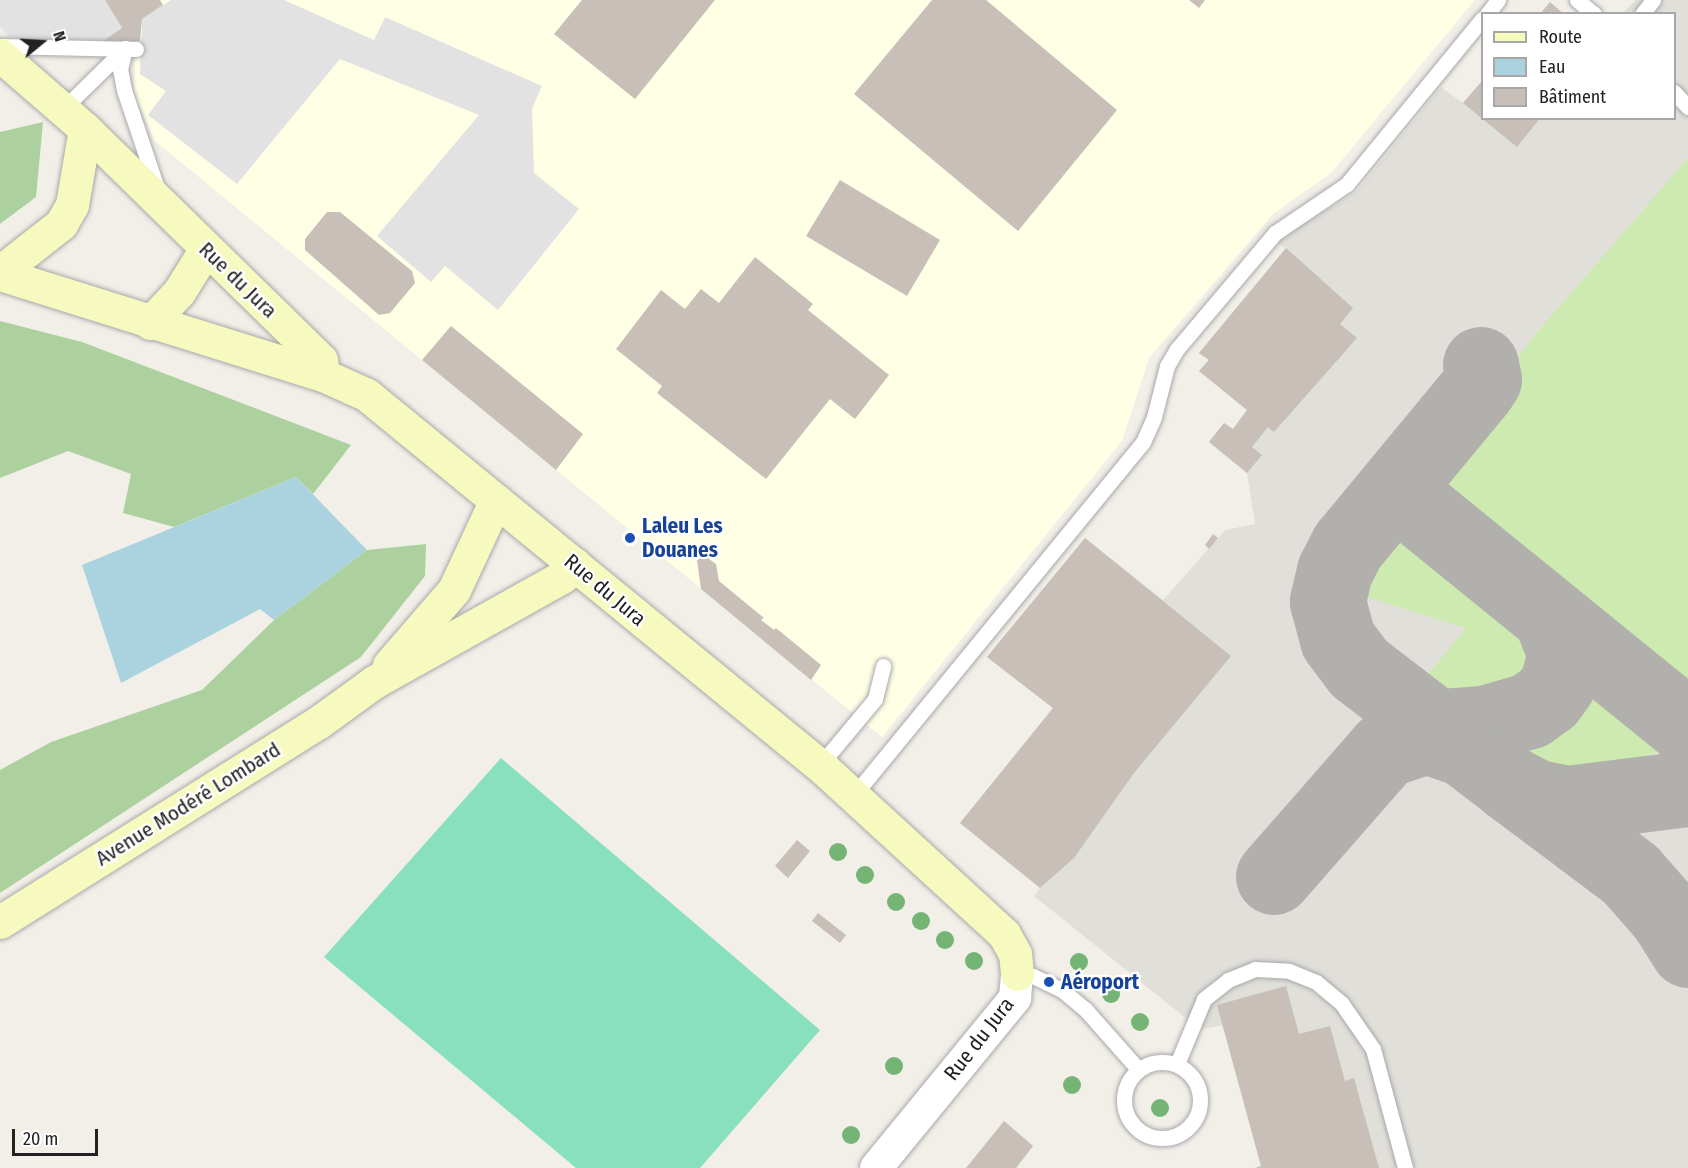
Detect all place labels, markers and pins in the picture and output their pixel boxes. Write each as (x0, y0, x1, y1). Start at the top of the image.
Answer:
place label: Laleu Les Douanes (642, 513, 723, 563)
marker: Laleu Les Douanes (623, 531, 637, 545)
place label: Aéroport (1061, 969, 1139, 995)
marker: Aéroport (1042, 975, 1056, 989)

